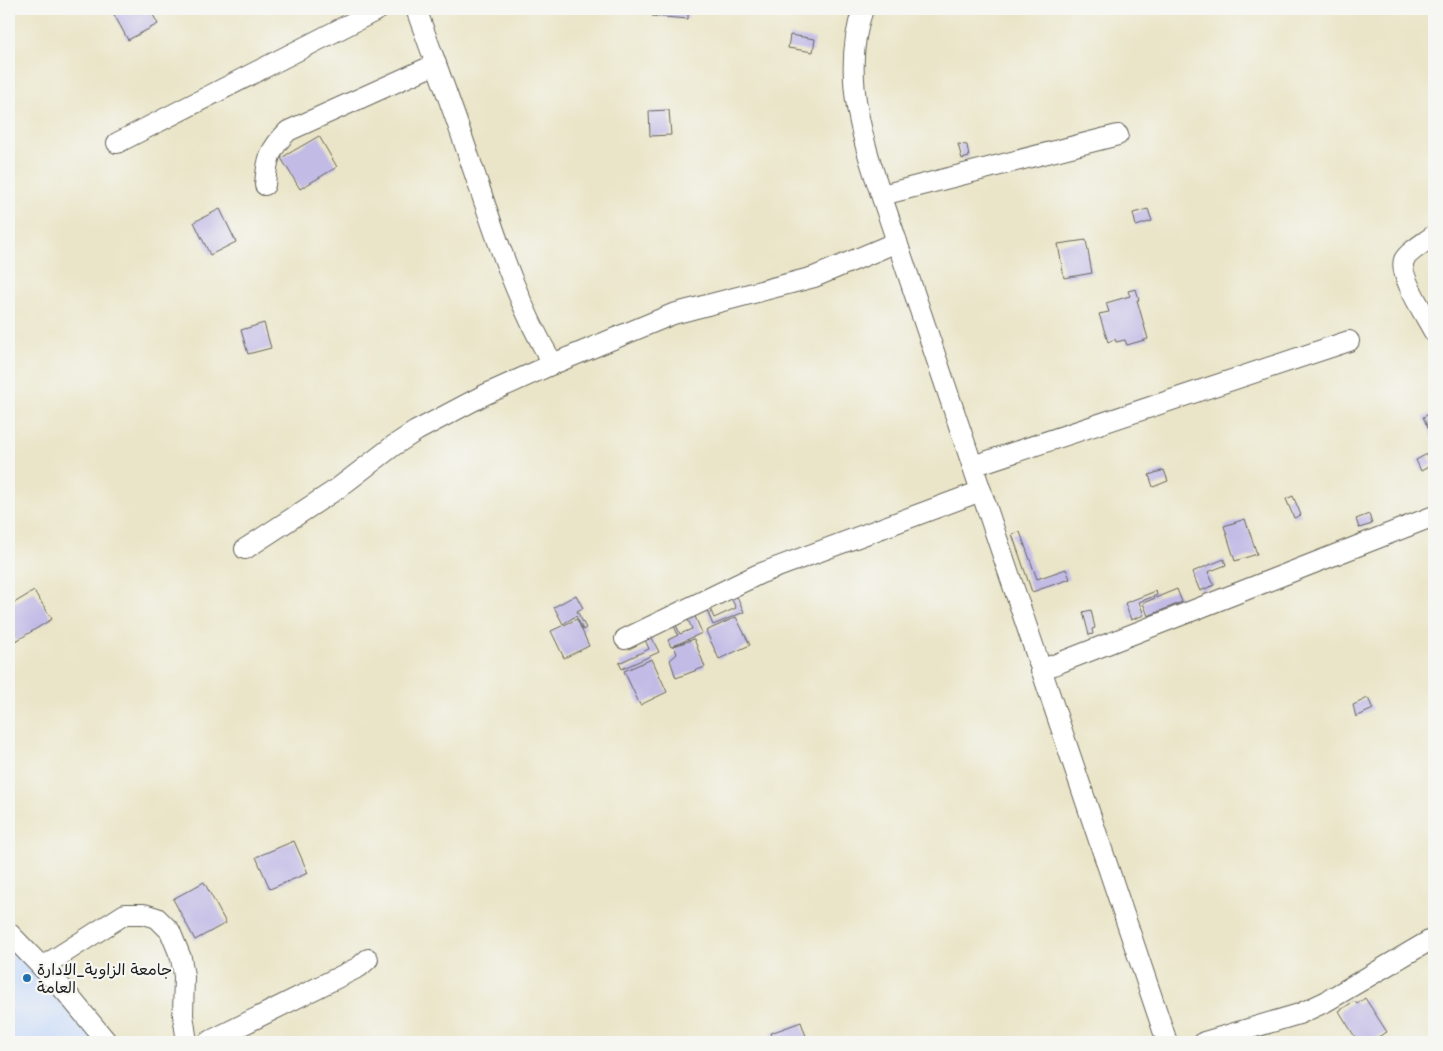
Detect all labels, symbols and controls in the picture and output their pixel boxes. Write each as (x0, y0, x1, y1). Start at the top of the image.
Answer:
place label: جامعة الزاوية_الادارة العامة (37, 956, 172, 998)
marker: جامعة الزاوية_الادارة العامة (21, 972, 33, 984)

